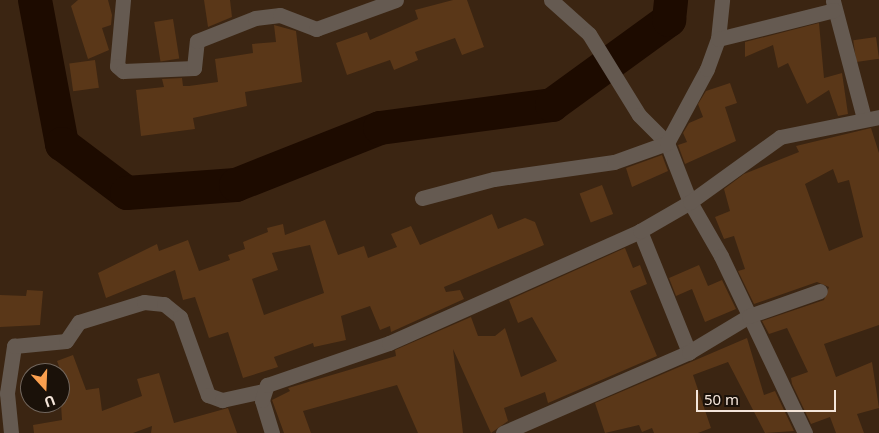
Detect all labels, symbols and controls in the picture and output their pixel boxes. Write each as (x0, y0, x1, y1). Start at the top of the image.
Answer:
north arrow (20, 363, 70, 413)
scale bar (699, 380, 839, 412)
text: 50 m (704, 389, 739, 409)
text: U (42, 391, 58, 412)

